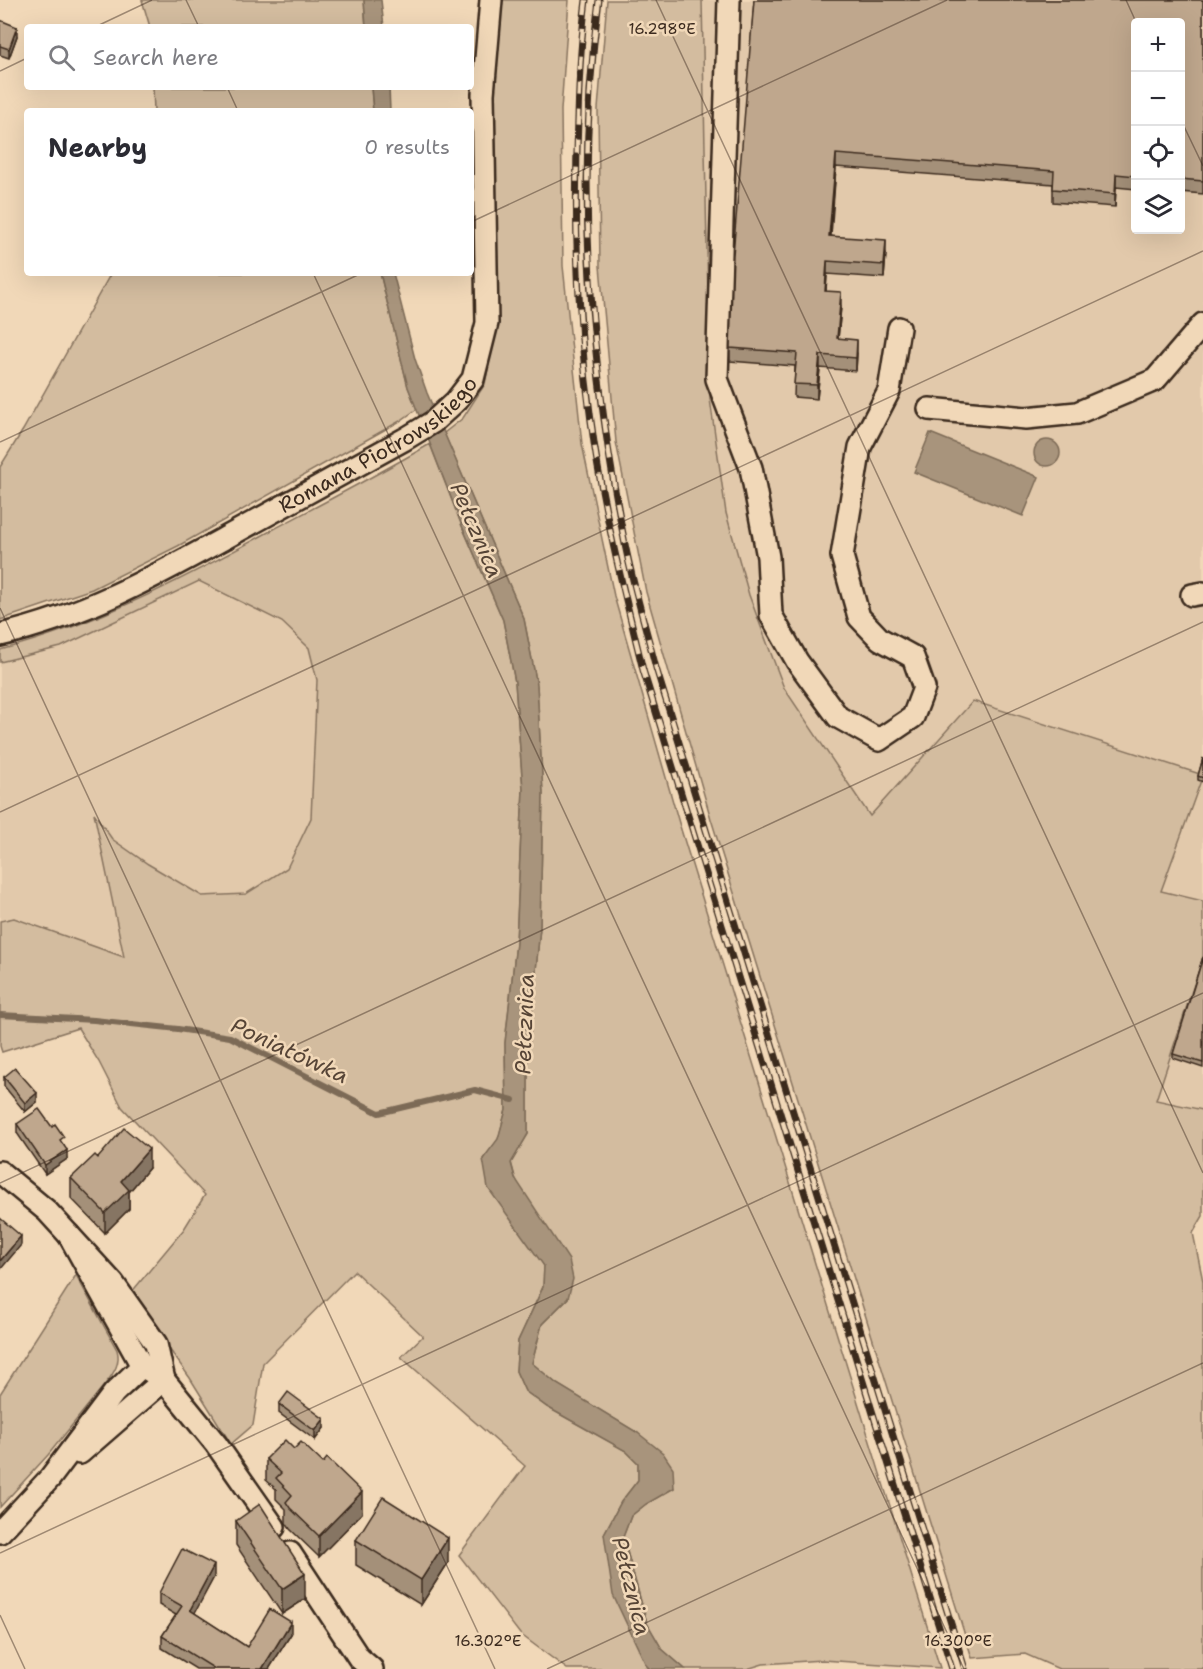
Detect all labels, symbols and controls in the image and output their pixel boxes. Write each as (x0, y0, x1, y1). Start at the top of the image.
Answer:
map controls (1131, 18, 1185, 234)
button: + (1131, 18, 1185, 72)
text: 16.298°E (628, 19, 696, 39)
search box (24, 24, 474, 90)
icon: search (45, 41, 78, 74)
text: Search here (93, 43, 219, 72)
button: − (1131, 72, 1185, 126)
button: locate (1131, 126, 1185, 180)
text: Nearby (48, 130, 147, 165)
text: 0 results (364, 134, 450, 160)
button: layers (1131, 180, 1185, 234)
street label: Romana Piotrowskiego (274, 371, 484, 520)
water label: Pełcznica (444, 478, 510, 582)
water label: Pełcznica (508, 973, 541, 1075)
water label: Poniatówka (227, 1011, 353, 1090)
water label: Pełcznica (605, 1534, 658, 1638)
text: 16.302°E (455, 1631, 521, 1651)
text: 16.300°E (924, 1631, 992, 1651)

